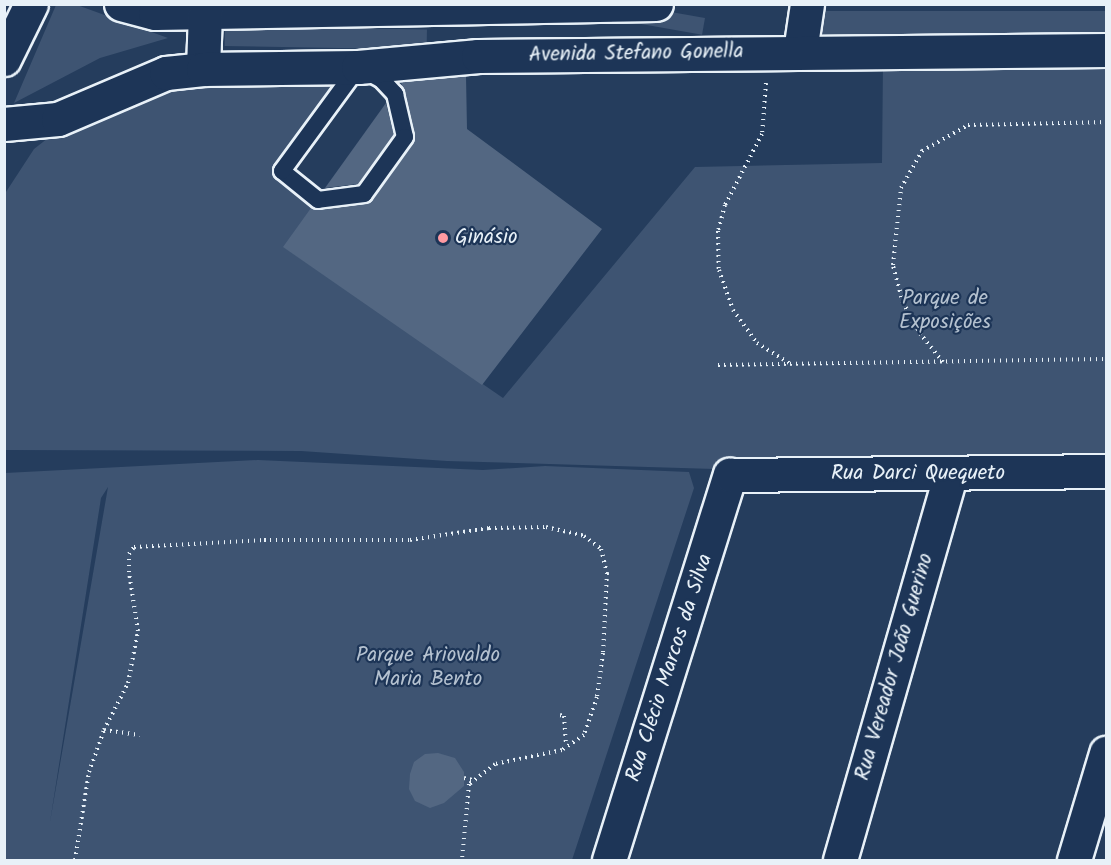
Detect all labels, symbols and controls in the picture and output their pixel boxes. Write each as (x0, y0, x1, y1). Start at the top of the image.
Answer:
street label: Avenida Stefano Gonella (528, 40, 744, 68)
place label: Ginásio (455, 225, 517, 251)
marker: Ginásio (436, 231, 450, 245)
park label: Parque de Exposições (899, 286, 991, 336)
street label: Rua Darci Quequeto (831, 461, 1005, 487)
street label: Rua Clécio Marcos da Silva (621, 551, 719, 785)
street label: Rua Vereador João Guerino (850, 551, 940, 783)
park label: Parque Ariovaldo Maria Bento (356, 643, 500, 693)

